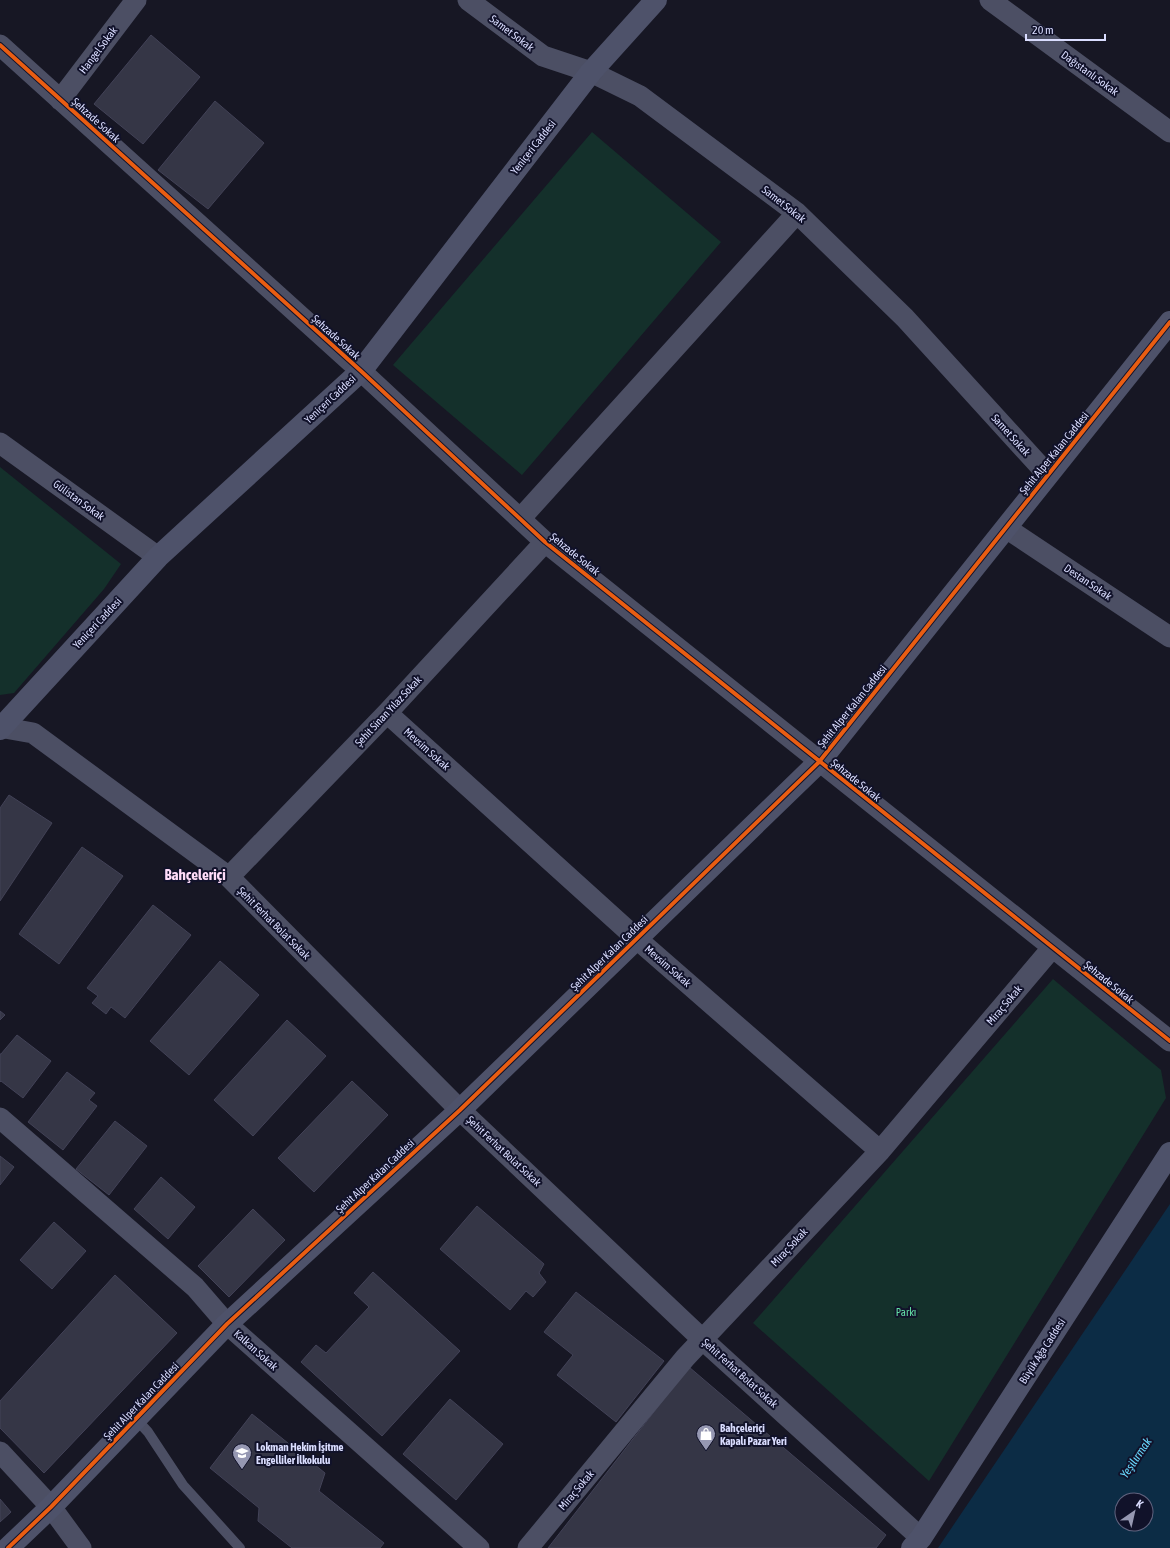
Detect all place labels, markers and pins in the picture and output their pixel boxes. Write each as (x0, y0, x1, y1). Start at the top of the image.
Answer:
place label: Bahçeleriçi Kapalı Pazar Yeri (720, 1422, 787, 1447)
shop icon: Bahçeleriçi Kapalı Pazar Yeri (695, 1423, 717, 1451)
place label: Lokman Hekim İşitme Engelliler İlkokulu (256, 1441, 344, 1466)
school or university icon: Lokman Hekim İşitme Engelliler İlkokulu (231, 1442, 253, 1470)

